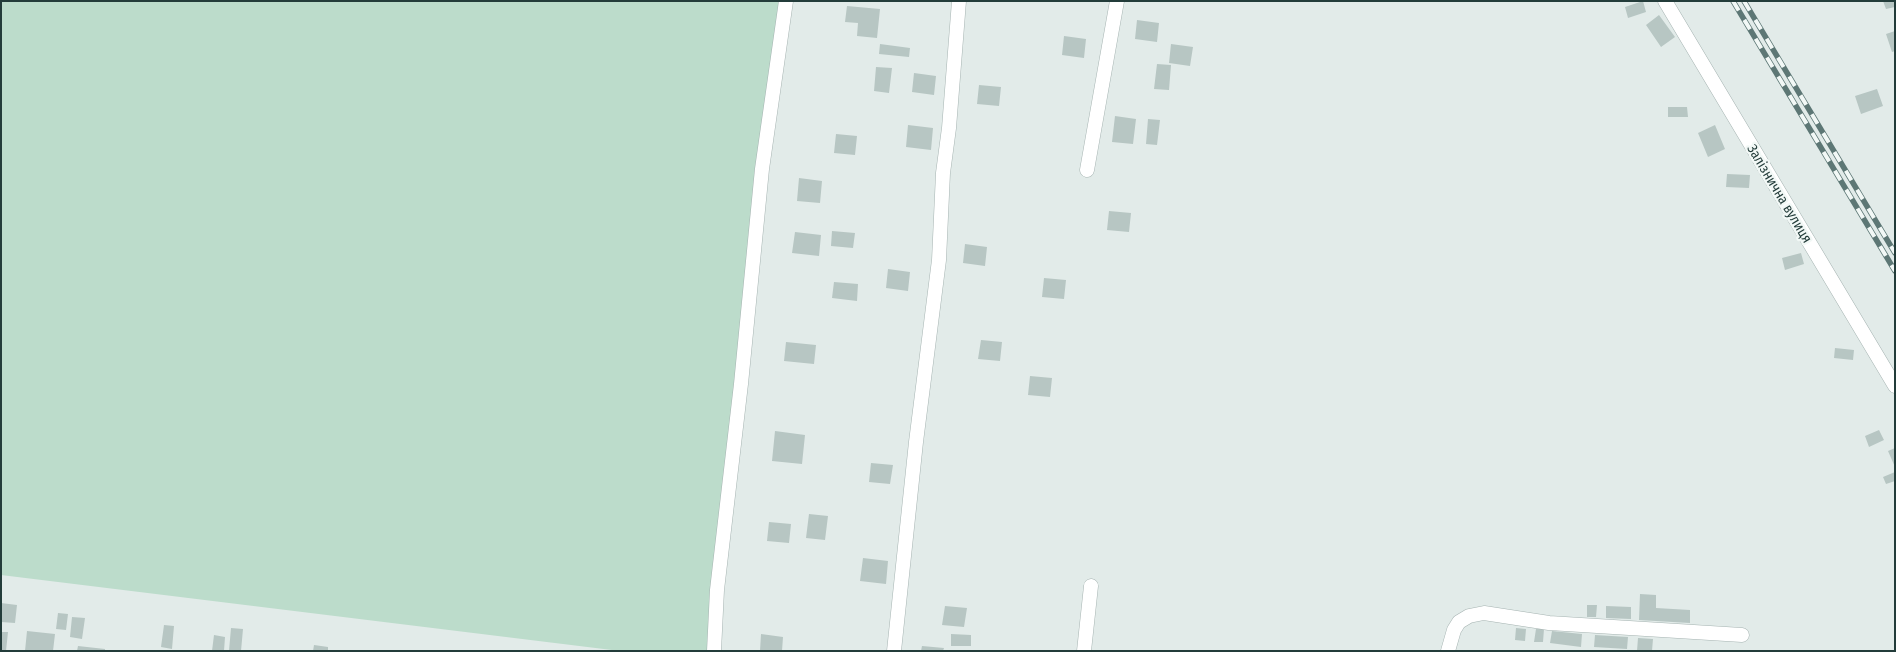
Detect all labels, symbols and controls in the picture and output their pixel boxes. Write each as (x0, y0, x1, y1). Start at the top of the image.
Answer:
street label: Залізнична вулиця (1743, 142, 1815, 246)

